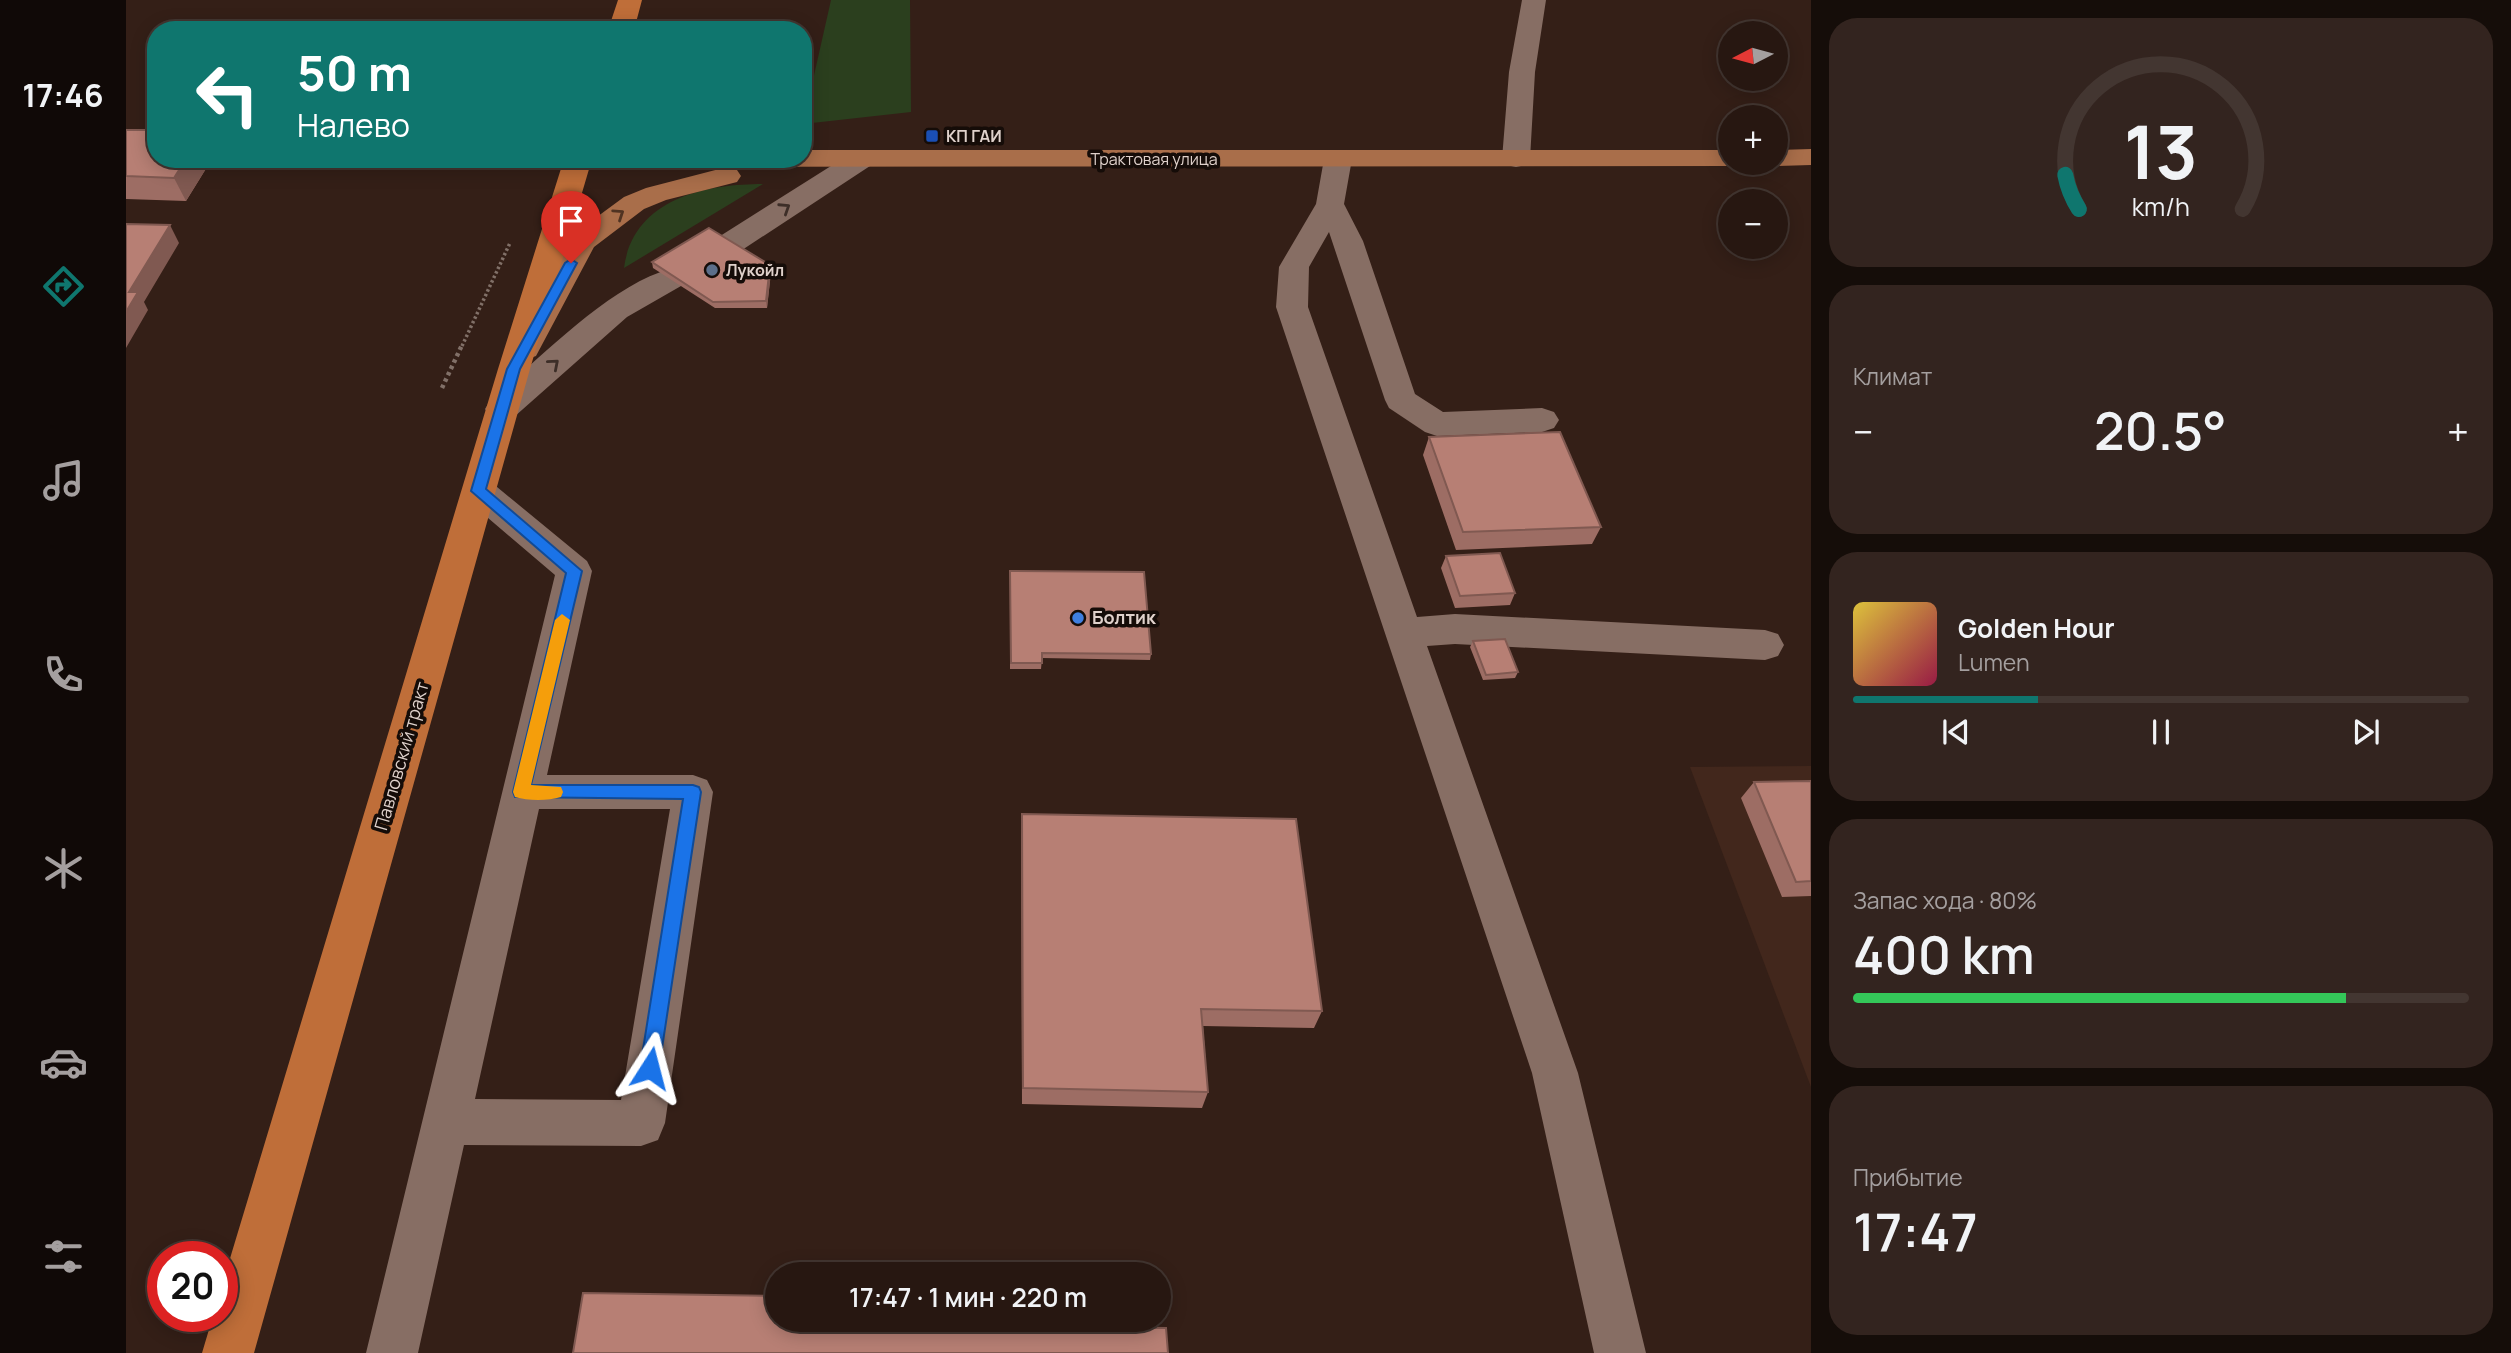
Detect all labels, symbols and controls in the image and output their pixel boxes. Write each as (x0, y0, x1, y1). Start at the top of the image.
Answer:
north arrow (1718, 21, 1788, 91)
map controls (1718, 21, 1788, 259)
text: 50 m (297, 39, 412, 106)
icon: left (182, 49, 273, 140)
text: 17:46 (22, 73, 104, 117)
text: 13 (2124, 101, 2198, 201)
text: Налево (297, 103, 410, 147)
button: + (1718, 105, 1788, 175)
place label: КП ГАИ (946, 125, 1002, 147)
marker: КП ГАИ (924, 128, 940, 144)
street label: Трактовая улица (1090, 148, 1218, 170)
text: km/h (2132, 188, 2190, 223)
button: − (1718, 189, 1788, 259)
pin (541, 191, 601, 263)
icon: arrive (552, 202, 590, 240)
one-way arrow (778, 204, 791, 217)
one-way arrow (611, 210, 624, 222)
place label: Лукойл (726, 259, 784, 281)
icon: directions (39, 262, 88, 311)
marker: Лукойл (704, 262, 720, 278)
one-way arrow (545, 360, 558, 372)
text: Климат (1853, 360, 1932, 392)
text: 20.5° (2094, 395, 2227, 466)
text: − (1853, 405, 1874, 457)
text: + (2447, 405, 2469, 457)
icon: music (39, 456, 88, 505)
place label: Болтик (1092, 605, 1157, 629)
marker: Болтик (1070, 610, 1086, 626)
text: Golden Hour (1958, 610, 2115, 646)
text: Lumen (1958, 646, 2030, 678)
icon: phone (39, 650, 88, 699)
street label: Павловский тракт (368, 679, 434, 833)
icon: previous (1937, 713, 1975, 751)
icon: pause (2142, 713, 2180, 751)
icon: next (2347, 713, 2385, 751)
icon: climate (39, 844, 88, 893)
text: Запас хода · 80% (1853, 884, 2037, 916)
text: 400 km (1853, 919, 2035, 990)
position arrow (613, 1031, 687, 1105)
icon: car (39, 1038, 88, 1087)
text: Прибытие (1853, 1161, 1963, 1193)
text: 17:47 (1853, 1196, 1978, 1267)
icon: filters (39, 1232, 88, 1281)
speed limit sign: 20 (147, 1241, 238, 1332)
text: 17:47 · 1 мин · 220 m (849, 1279, 1087, 1315)

